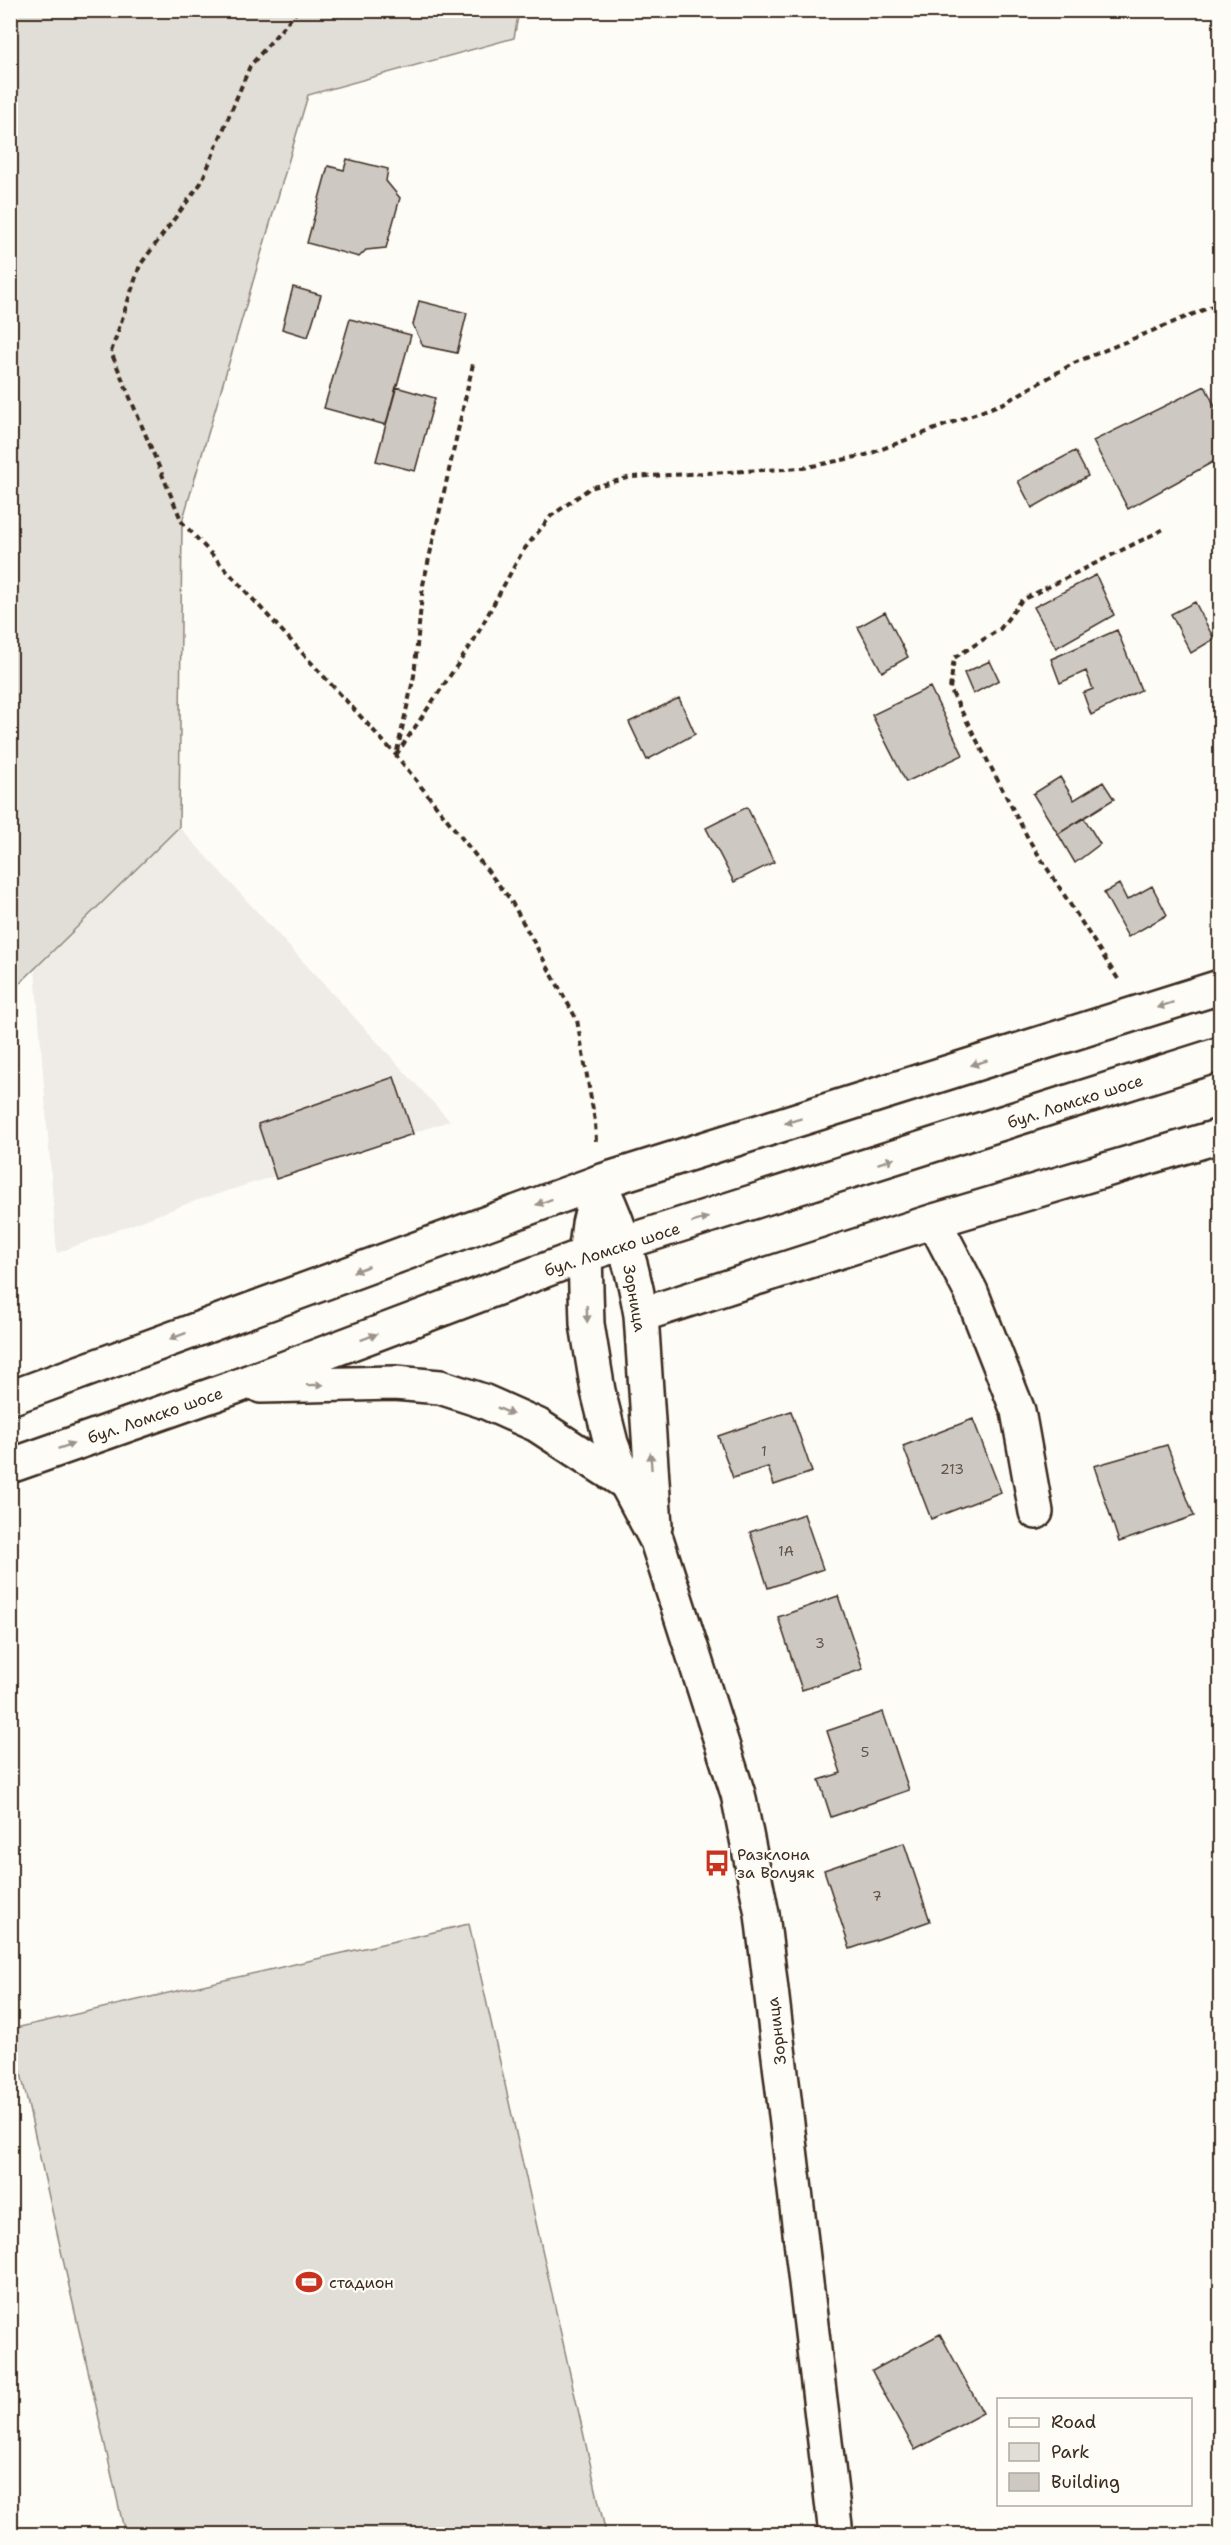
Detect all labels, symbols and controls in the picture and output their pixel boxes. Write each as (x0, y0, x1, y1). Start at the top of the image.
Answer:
one-way arrow (1156, 1001, 1174, 1010)
one-way arrow (970, 1059, 988, 1068)
street label: бул. Ломско шосе (1005, 1070, 1146, 1133)
one-way arrow (784, 1117, 802, 1126)
one-way arrow (877, 1156, 895, 1166)
one-way arrow (535, 1198, 553, 1208)
one-way arrow (691, 1215, 709, 1224)
street label: бул. Ломско шосе (542, 1218, 683, 1281)
street label: Зорница (618, 1263, 651, 1333)
one-way arrow (352, 1265, 370, 1275)
one-way arrow (583, 1304, 592, 1323)
one-way arrow (360, 1331, 378, 1341)
one-way arrow (169, 1332, 187, 1342)
one-way arrow (305, 1380, 324, 1389)
street label: бул. Ломско шосе (85, 1383, 225, 1448)
one-way arrow (497, 1406, 514, 1415)
one-way arrow (57, 1441, 75, 1451)
house number: 1 (761, 1442, 767, 1460)
one-way arrow (646, 1452, 655, 1471)
house number: 213 (940, 1460, 964, 1478)
house number: 1А (778, 1542, 794, 1560)
house number: 3 (815, 1634, 825, 1652)
house number: 5 (861, 1743, 869, 1761)
place label: Разклона за Волуяк (737, 1844, 815, 1883)
bus stop icon: Разклона за Волуяк (702, 1848, 732, 1878)
house number: 7 (872, 1887, 882, 1905)
street label: Зорница (762, 1996, 791, 2066)
sports icon: стадион (294, 2267, 324, 2297)
place label: стадион (329, 2272, 394, 2293)
legend (997, 2398, 1192, 2506)
text: Road (1051, 2410, 1096, 2434)
text: Park (1051, 2440, 1090, 2464)
text: Building (1051, 2470, 1120, 2494)

